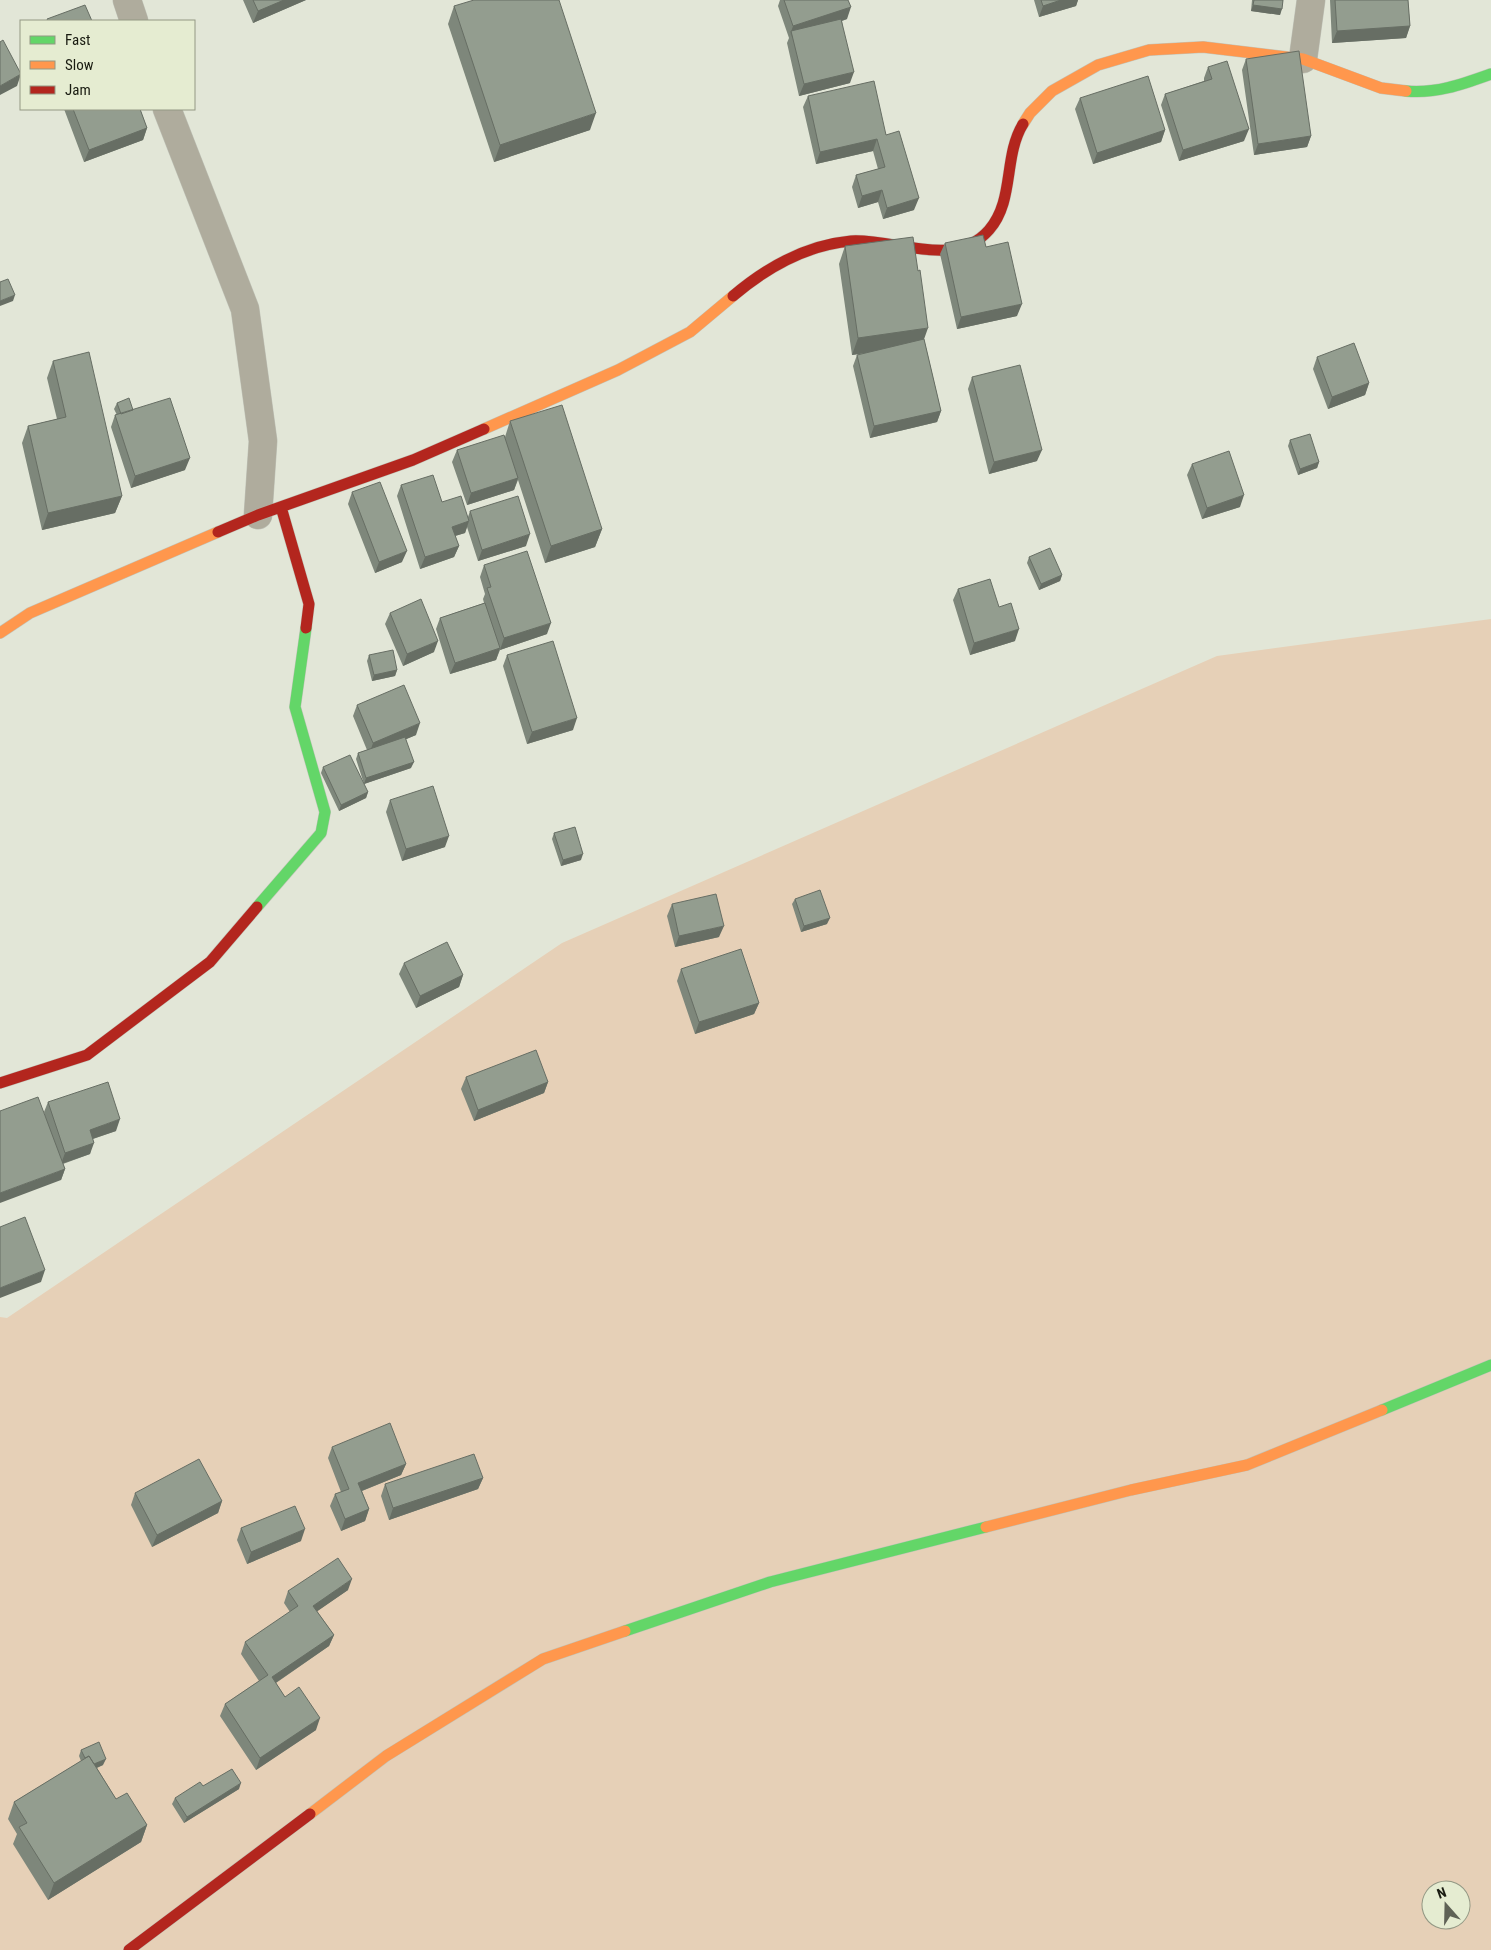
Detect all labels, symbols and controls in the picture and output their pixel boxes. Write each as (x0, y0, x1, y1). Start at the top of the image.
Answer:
legend (20, 20, 195, 110)
text: Fast (65, 31, 90, 49)
text: Slow (65, 56, 94, 74)
text: Jam (65, 81, 91, 99)
north arrow (1421, 1880, 1471, 1930)
text: N (1435, 1884, 1448, 1902)

